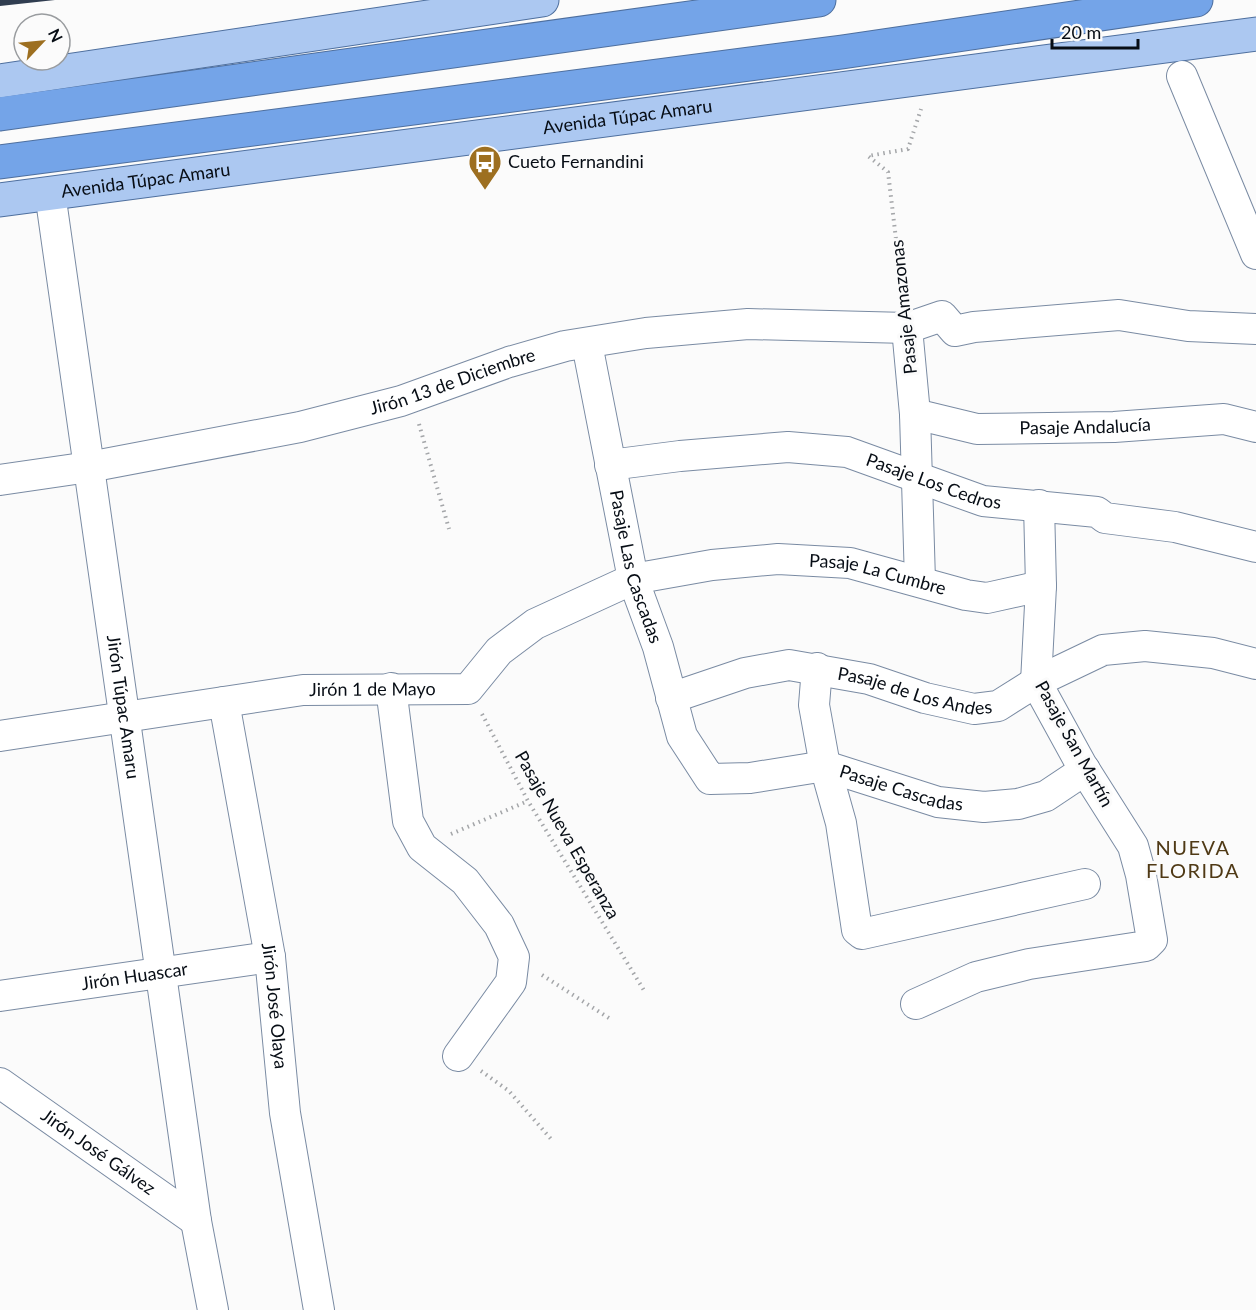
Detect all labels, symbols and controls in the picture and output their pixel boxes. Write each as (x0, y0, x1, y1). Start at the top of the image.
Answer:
north arrow (12, 12, 72, 72)
scale bar (1052, 12, 1138, 50)
text: 20 m (1061, 21, 1101, 43)
text: N (45, 26, 67, 45)
street label: Avenida Túpac Amaru (541, 94, 713, 138)
bus stop icon: Cueto Fernandini (467, 144, 503, 191)
place label: Cueto Fernandini (508, 150, 644, 172)
street label: Avenida Túpac Amaru (60, 158, 232, 202)
street label: Pasaje Amazonas (885, 239, 921, 375)
street label: Jirón 13 de Diciembre (367, 343, 538, 419)
street label: Pasaje Andalucía (1019, 412, 1152, 438)
street label: Pasaje Los Cedros (863, 448, 1002, 513)
street label: Pasaje Las Cascadas (606, 488, 668, 646)
street label: Pasaje La Cumbre (809, 549, 949, 599)
street label: Jirón Túpac Amaru (103, 633, 145, 780)
street label: Pasaje de Los Andes (836, 662, 993, 719)
street label: Jirón 1 de Mayo (309, 677, 436, 700)
street label: Pasaje San Martín (1031, 677, 1119, 810)
street label: Pasaje Nueva Esperanza (511, 747, 625, 922)
street label: Pasaje Cascadas (837, 759, 964, 815)
district label: NUEVA FLORIDA (1146, 835, 1240, 882)
street label: Jirón José Olaya (258, 940, 293, 1070)
street label: Jirón Huascar (80, 957, 190, 994)
street label: Jirón José Gálvez (37, 1103, 160, 1199)

